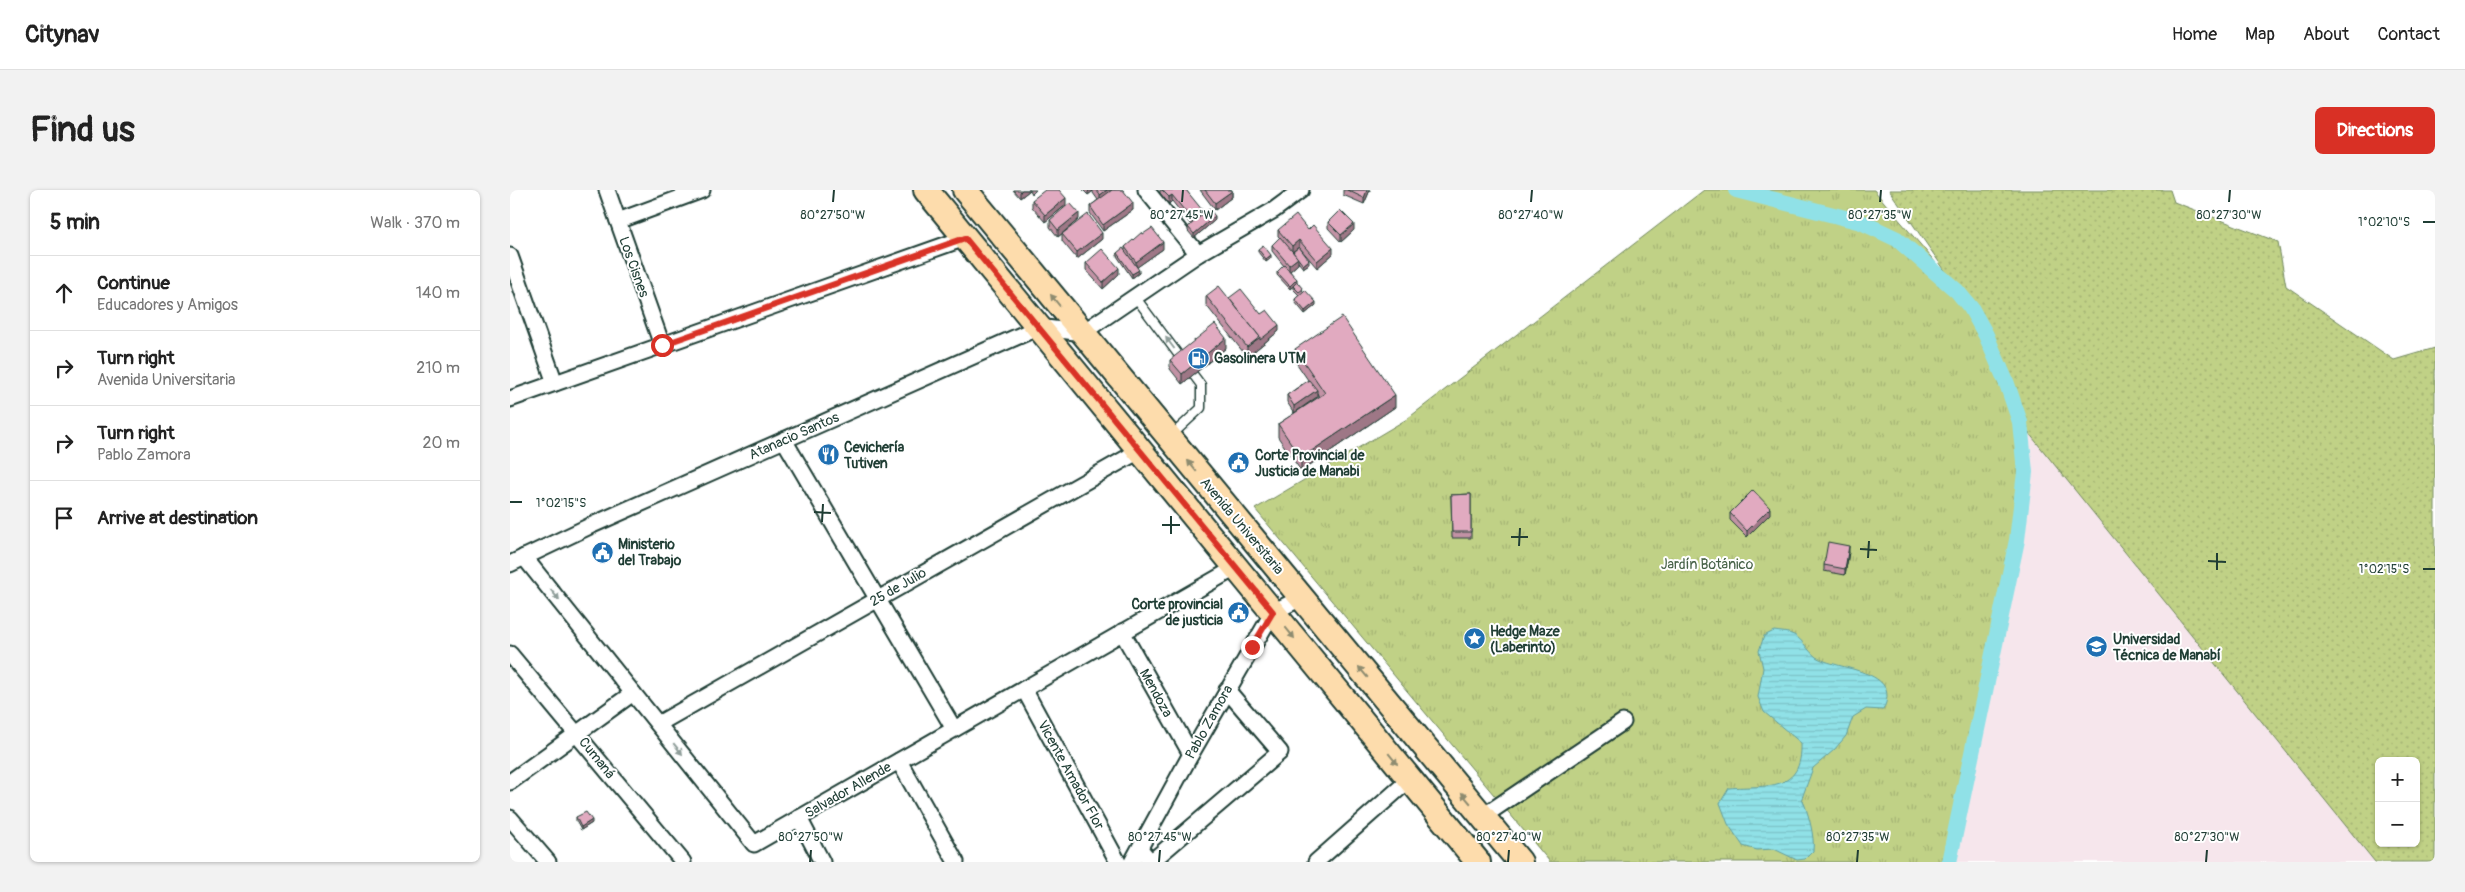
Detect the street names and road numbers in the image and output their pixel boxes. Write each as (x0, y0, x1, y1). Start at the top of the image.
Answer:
street label: Los Cisnes (615, 234, 653, 300)
street label: Atanacio Santos (746, 408, 842, 463)
street label: Avenida Universitaria (1197, 474, 1287, 578)
street label: 25 de Julio (867, 564, 930, 610)
street label: Mendoza (1136, 666, 1176, 720)
street label: Pablo Zamora (1182, 682, 1236, 762)
street label: Vicente Amador Flor (1034, 717, 1108, 833)
street label: Cumaná (575, 734, 619, 782)
street label: Salvador Allende (802, 758, 894, 822)

